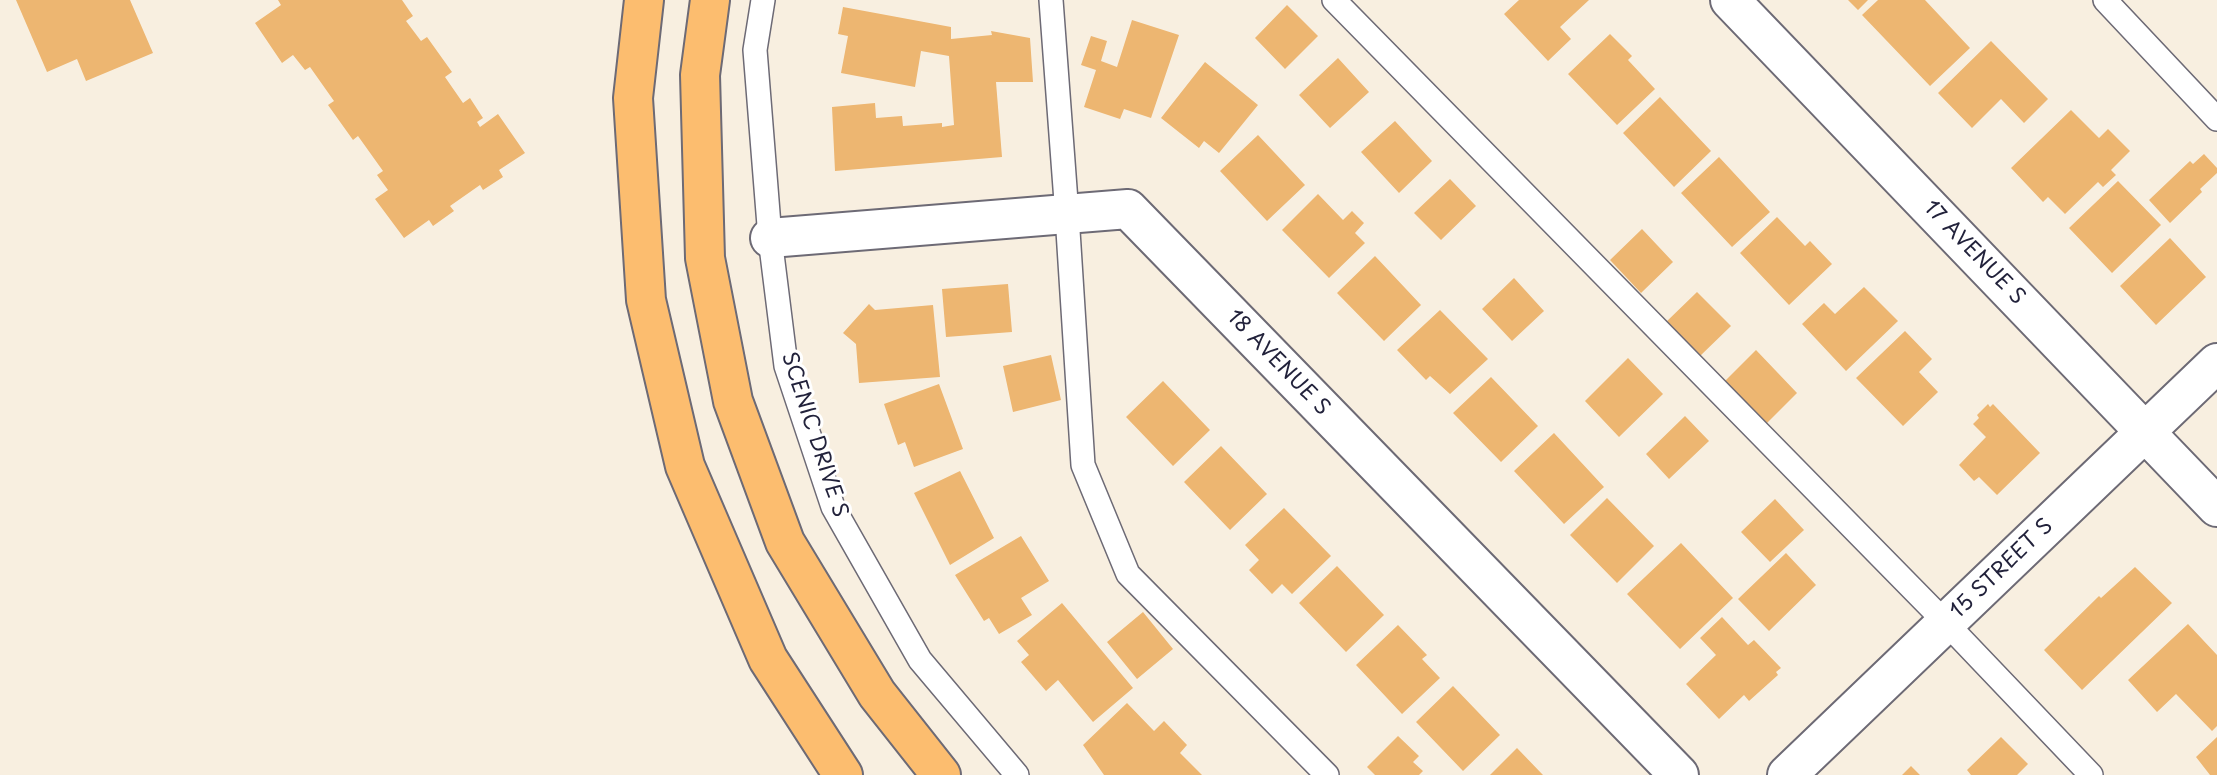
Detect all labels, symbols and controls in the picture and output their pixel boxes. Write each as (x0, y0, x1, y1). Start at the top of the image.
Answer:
street label: 17 AVENUE S (1918, 196, 2030, 310)
street label: 18 AVENUE S (1221, 305, 1335, 421)
street label: SCENIC DRIVE S (775, 349, 853, 521)
street label: 15 STREET S (1946, 514, 2058, 624)

